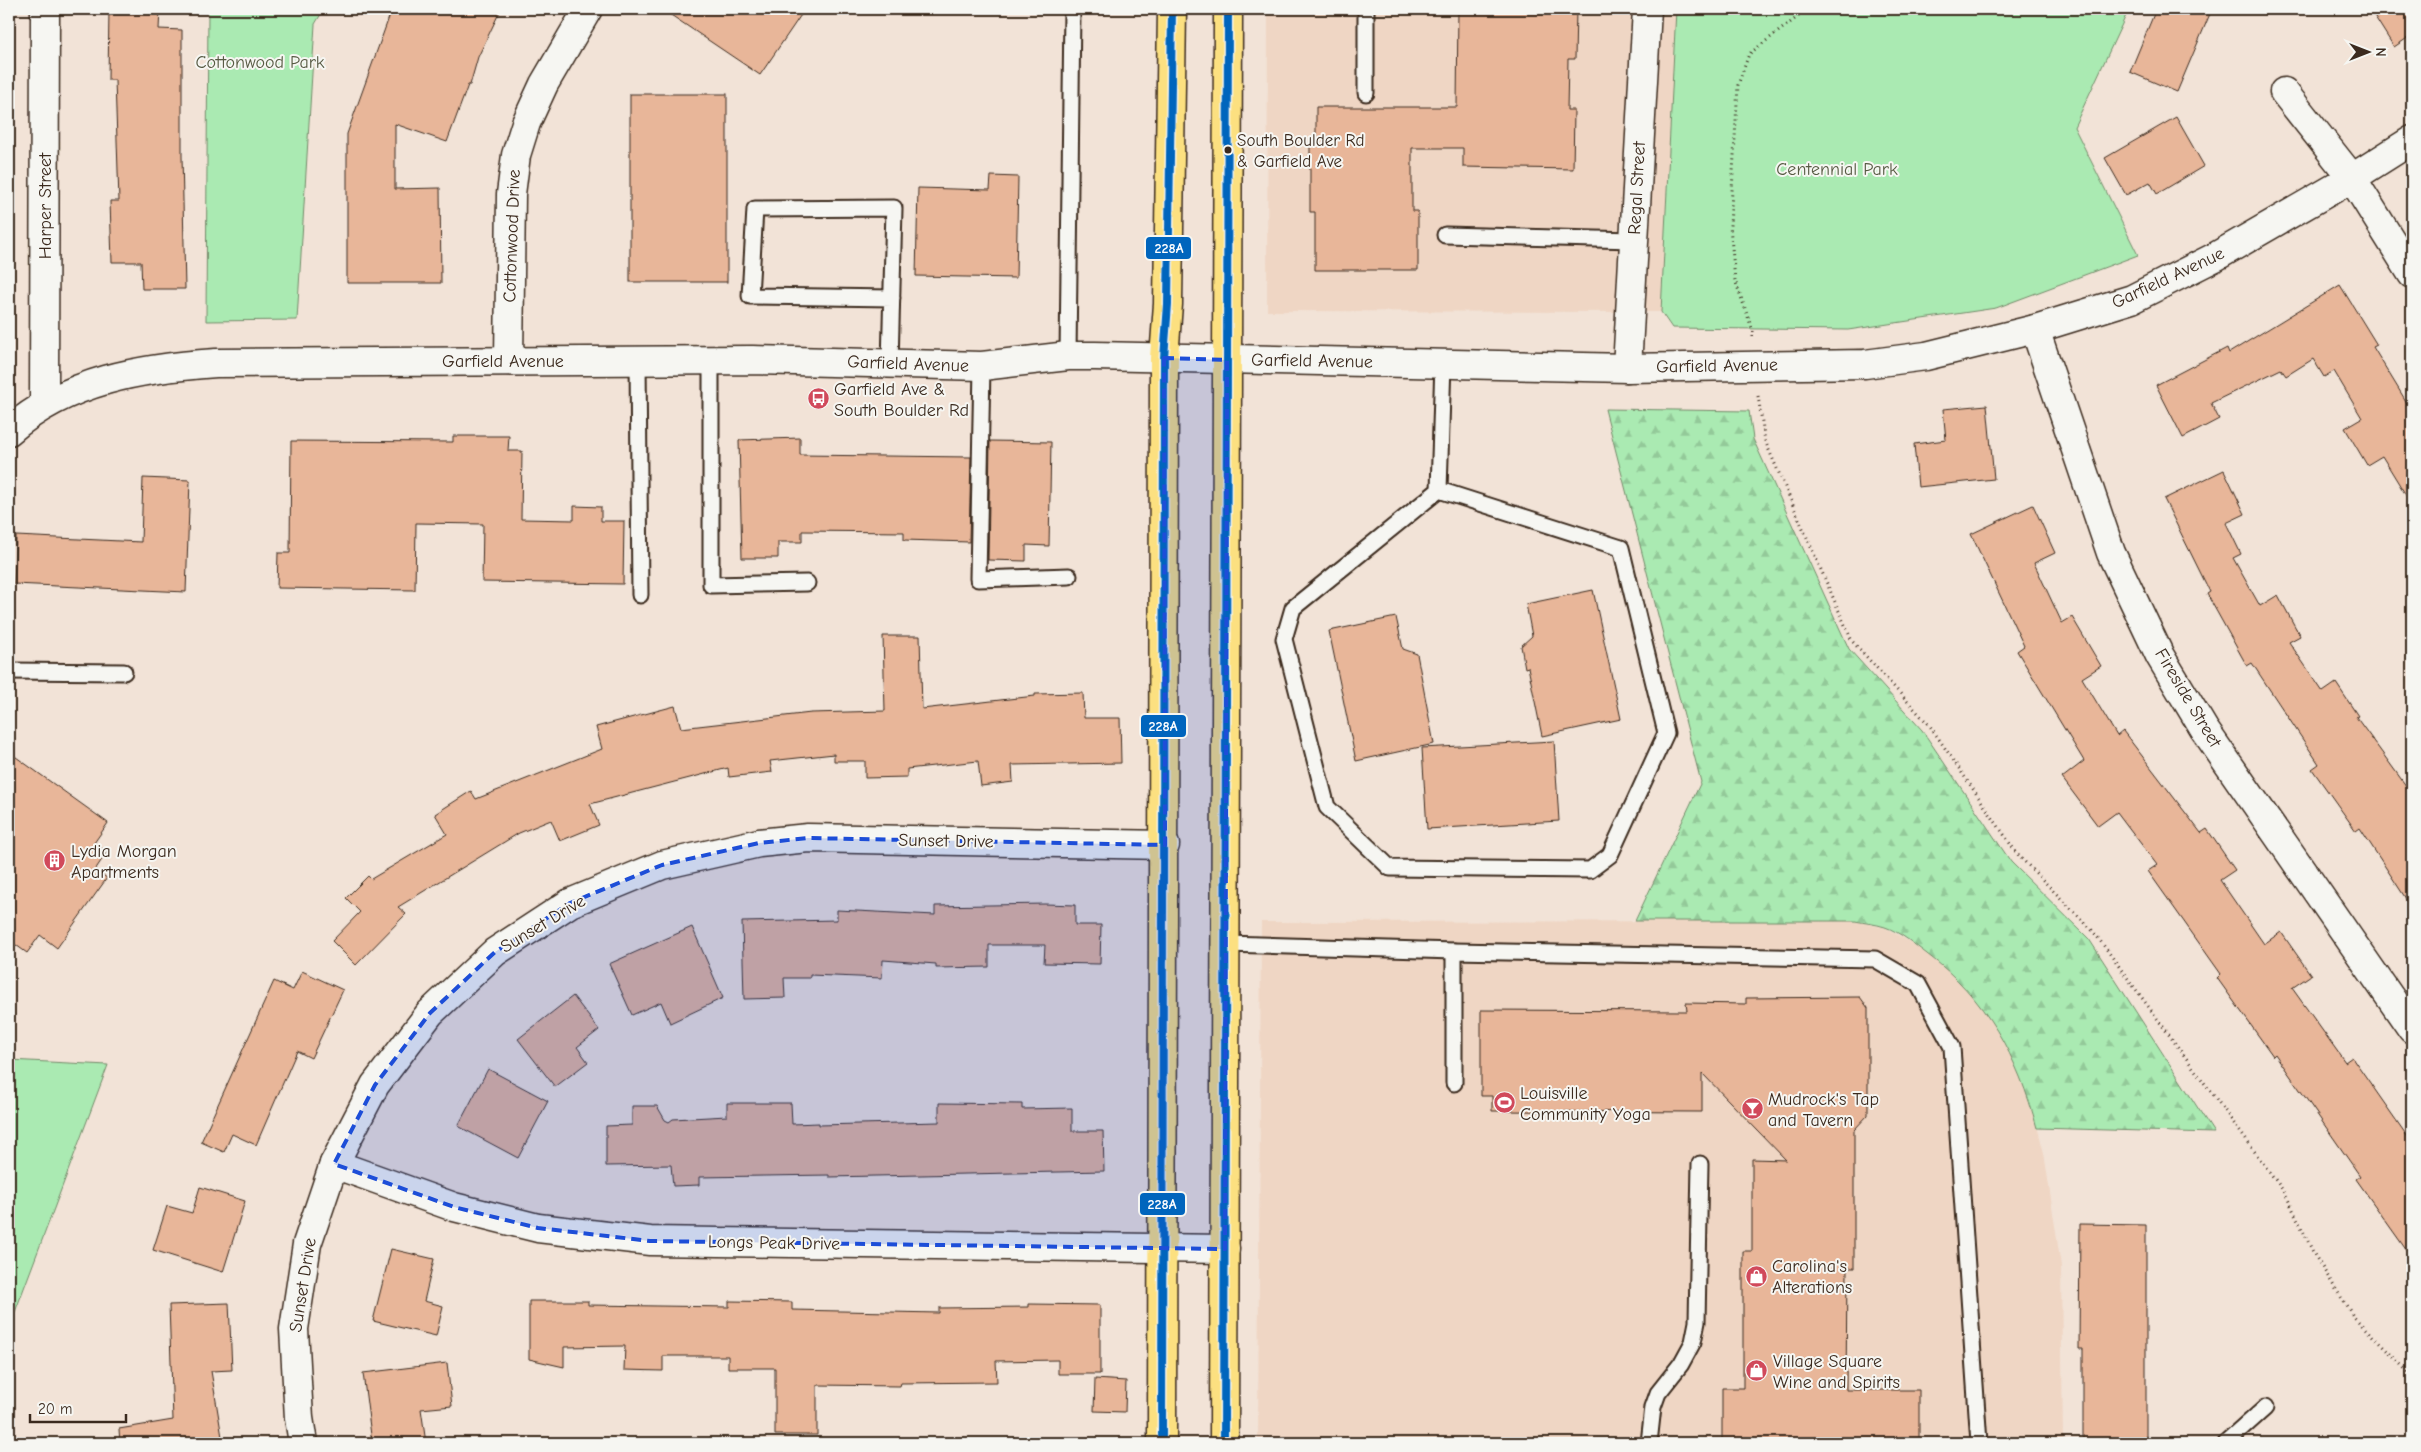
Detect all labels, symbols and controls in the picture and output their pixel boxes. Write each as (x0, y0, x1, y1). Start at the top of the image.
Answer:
north arrow (2344, 28, 2394, 78)
text: N (2372, 47, 2389, 57)
park label: Cottonwood Park (195, 52, 325, 73)
place label: South Boulder Rd & Garfield Ave (1237, 131, 1365, 171)
street label: Regal Street (1624, 140, 1650, 235)
marker: South Boulder Rd & Garfield Ave (1223, 145, 1233, 155)
street label: Harper Street (35, 152, 56, 259)
park label: Centennial Park (1776, 159, 1898, 180)
street label: Cottonwood Drive (499, 169, 525, 303)
line badge: 228A (1145, 236, 1192, 260)
text: 228A (1155, 240, 1184, 257)
street label: Garfield Avenue (2108, 243, 2228, 313)
street label: Garfield Avenue (1251, 349, 1373, 373)
street label: Garfield Avenue (442, 351, 564, 372)
street label: Garfield Avenue (847, 351, 969, 377)
street label: Garfield Avenue (1656, 354, 1778, 378)
place label: Garfield Ave & South Boulder Rd (834, 379, 969, 421)
bus stop icon: Garfield Ave & South Boulder Rd (806, 387, 830, 411)
street label: Fireside Street (2150, 645, 2226, 752)
line badge: 228A (1140, 714, 1187, 738)
text: 228A (1149, 718, 1178, 735)
street label: Sunset Drive (898, 830, 994, 852)
place label: Lydia Morgan Apartments (71, 841, 177, 883)
building icon: Lydia Morgan Apartments (43, 849, 67, 873)
street label: Sunset Drive (497, 890, 589, 958)
place label: Louisville Community Yoga (1520, 1083, 1651, 1125)
place label: Mudrock's Tap and Tavern (1768, 1089, 1879, 1131)
sports icon: Louisville Community Yoga (1492, 1091, 1516, 1115)
bar icon: Mudrock's Tap and Tavern (1740, 1097, 1764, 1121)
line badge: 228A (1139, 1192, 1186, 1216)
text: 228A (1148, 1196, 1177, 1213)
street label: Longs Peak Drive (708, 1231, 840, 1255)
street label: Sunset Drive (285, 1236, 321, 1334)
place label: Carolina's Alterations (1772, 1256, 1852, 1298)
shop icon: Carolina's Alterations (1744, 1264, 1768, 1288)
place label: Village Square Wine and Spirits (1773, 1351, 1900, 1393)
shop icon: Village Square Wine and Spirits (1745, 1359, 1769, 1383)
scale bar (30, 1392, 126, 1424)
text: 20 m (38, 1400, 72, 1418)

